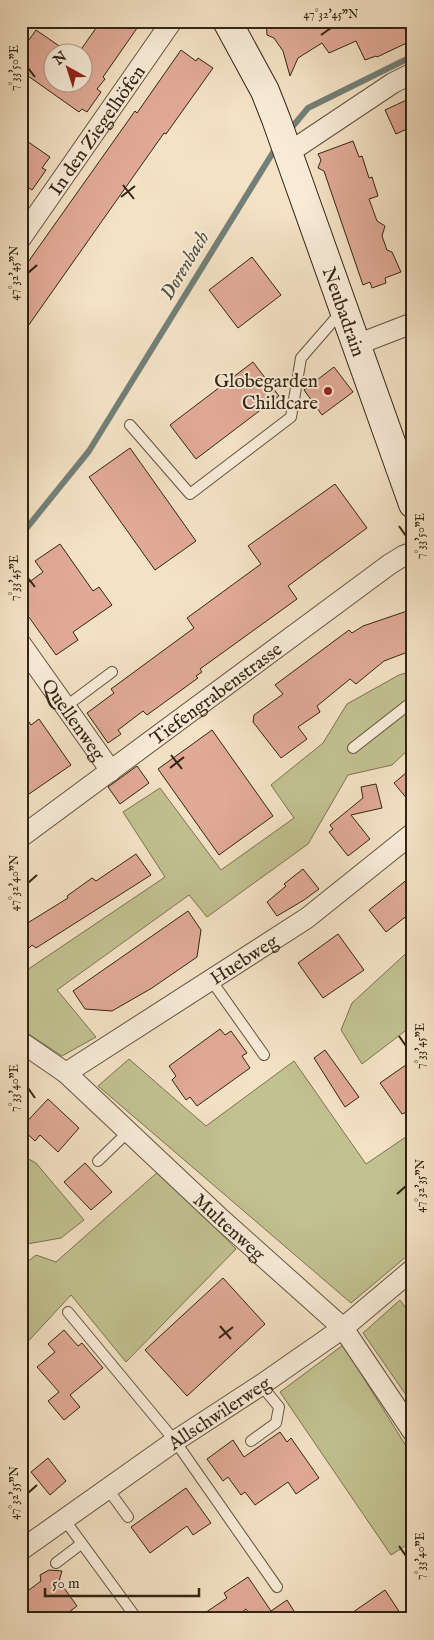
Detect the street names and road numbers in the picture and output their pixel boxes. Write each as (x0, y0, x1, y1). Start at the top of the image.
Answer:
street label: In den Ziegelhöfen (45, 61, 152, 200)
street label: Neubadrain (316, 264, 370, 360)
street label: Tiefengrabenstrasse (146, 638, 288, 751)
street label: Quellenweg (35, 675, 110, 766)
street label: Huebweg (206, 930, 284, 991)
street label: Multenweg (187, 1189, 270, 1267)
street label: Allschwilerweg (163, 1371, 277, 1457)

